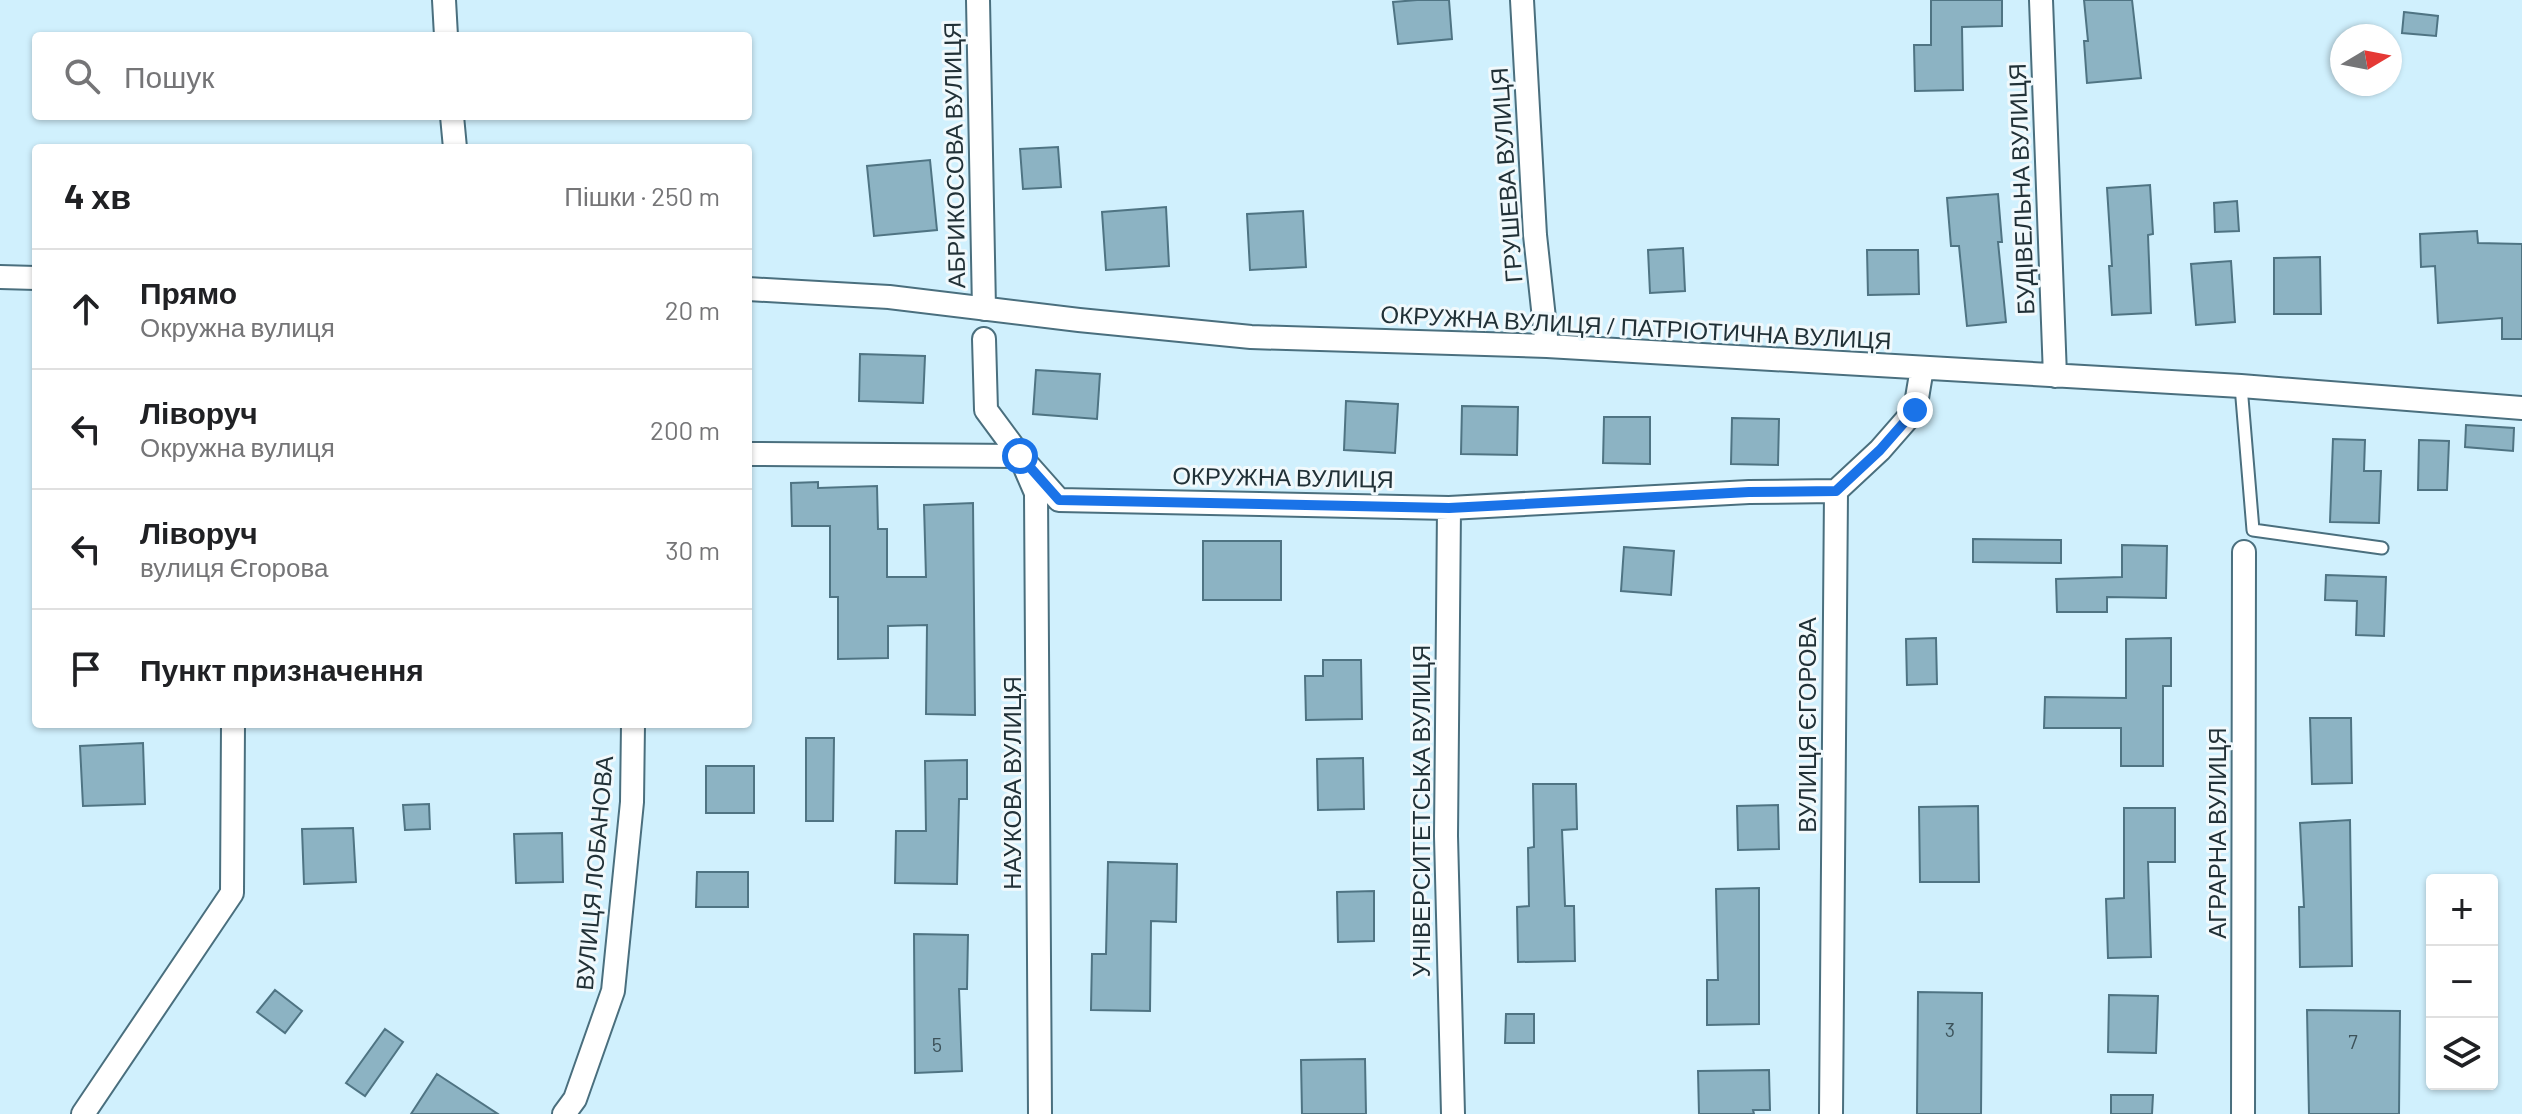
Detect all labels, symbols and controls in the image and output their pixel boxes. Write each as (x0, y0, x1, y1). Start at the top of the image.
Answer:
street label: АБРИКОСОВА ВУЛИЦЯ (937, 21, 970, 289)
north arrow (2330, 24, 2402, 96)
search box (32, 32, 752, 120)
icon: search (60, 54, 104, 98)
text: Пошук (124, 58, 214, 94)
street label: БУДІВЕЛЬНА ВУЛИЦЯ (2002, 63, 2039, 315)
street label: ГРУШЕВА ВУЛИЦЯ (1484, 67, 1527, 284)
text: 4 хв (64, 175, 131, 216)
text: Пішки · 250 m (564, 180, 720, 211)
text: Прямо (140, 274, 237, 310)
icon: ahead (64, 287, 108, 331)
text: 20 m (665, 294, 720, 325)
street label: ОКРУЖНА ВУЛИЦЯ / ПАТРІОТИЧНА ВУЛИЦЯ (1380, 299, 1892, 354)
text: Окружна вулиця (140, 311, 335, 342)
route end (1897, 392, 1933, 428)
text: Ліворуч (140, 394, 258, 430)
icon: left (64, 407, 108, 451)
text: 200 m (650, 414, 720, 445)
text: Окружна вулиця (140, 431, 335, 462)
route start (1002, 438, 1038, 474)
street label: ОКРУЖНА ВУЛИЦЯ (1172, 460, 1394, 493)
text: Ліворуч (140, 514, 258, 550)
icon: left (64, 527, 108, 571)
text: 30 m (665, 534, 720, 565)
text: вулиця Єгорова (140, 551, 329, 582)
street label: ВУЛИЦЯ ЄГОРОВА (1792, 617, 1821, 833)
street label: УНІВЕРСИТЕТСЬКА ВУЛИЦЯ (1406, 645, 1435, 977)
icon: arrive (64, 647, 108, 691)
text: Пункт призначення (140, 651, 424, 687)
street label: НАУКОВА ВУЛИЦЯ (997, 676, 1026, 890)
street label: АГРАРНА ВУЛИЦЯ (2202, 727, 2231, 939)
street label: ВУЛИЦЯ ЛОБАНОВА (569, 754, 618, 991)
map controls (2426, 874, 2498, 1090)
button: + (2426, 874, 2498, 946)
button: − (2426, 946, 2498, 1018)
house number: 3 (1945, 1017, 1955, 1041)
button: layers (2426, 1018, 2498, 1090)
house number: 7 (2348, 1029, 2358, 1053)
house number: 5 (932, 1032, 942, 1056)

